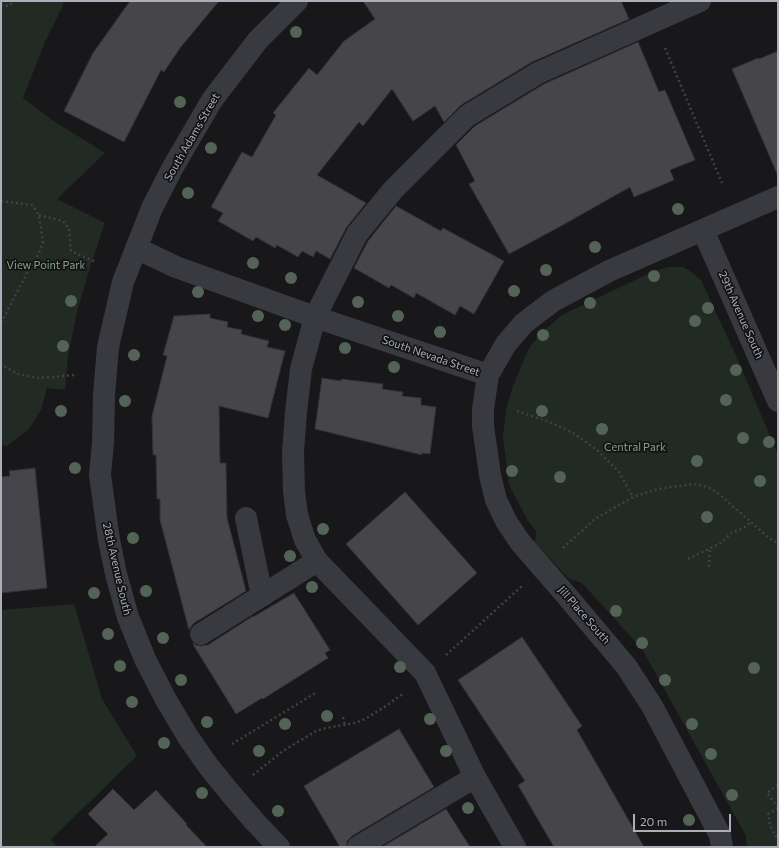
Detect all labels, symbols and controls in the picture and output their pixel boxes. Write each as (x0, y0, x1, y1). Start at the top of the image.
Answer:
street label: South Adams Street (161, 91, 223, 183)
park label: View Point Park (7, 258, 85, 272)
street label: 29th Avenue South (716, 269, 766, 361)
street label: South Nevada Street (380, 333, 482, 379)
park label: Central Park (604, 440, 666, 454)
street label: 28th Avenue South (100, 522, 134, 616)
street label: Jill Place South (555, 583, 613, 647)
scale bar (635, 806, 733, 832)
text: 20 m (640, 814, 667, 828)

